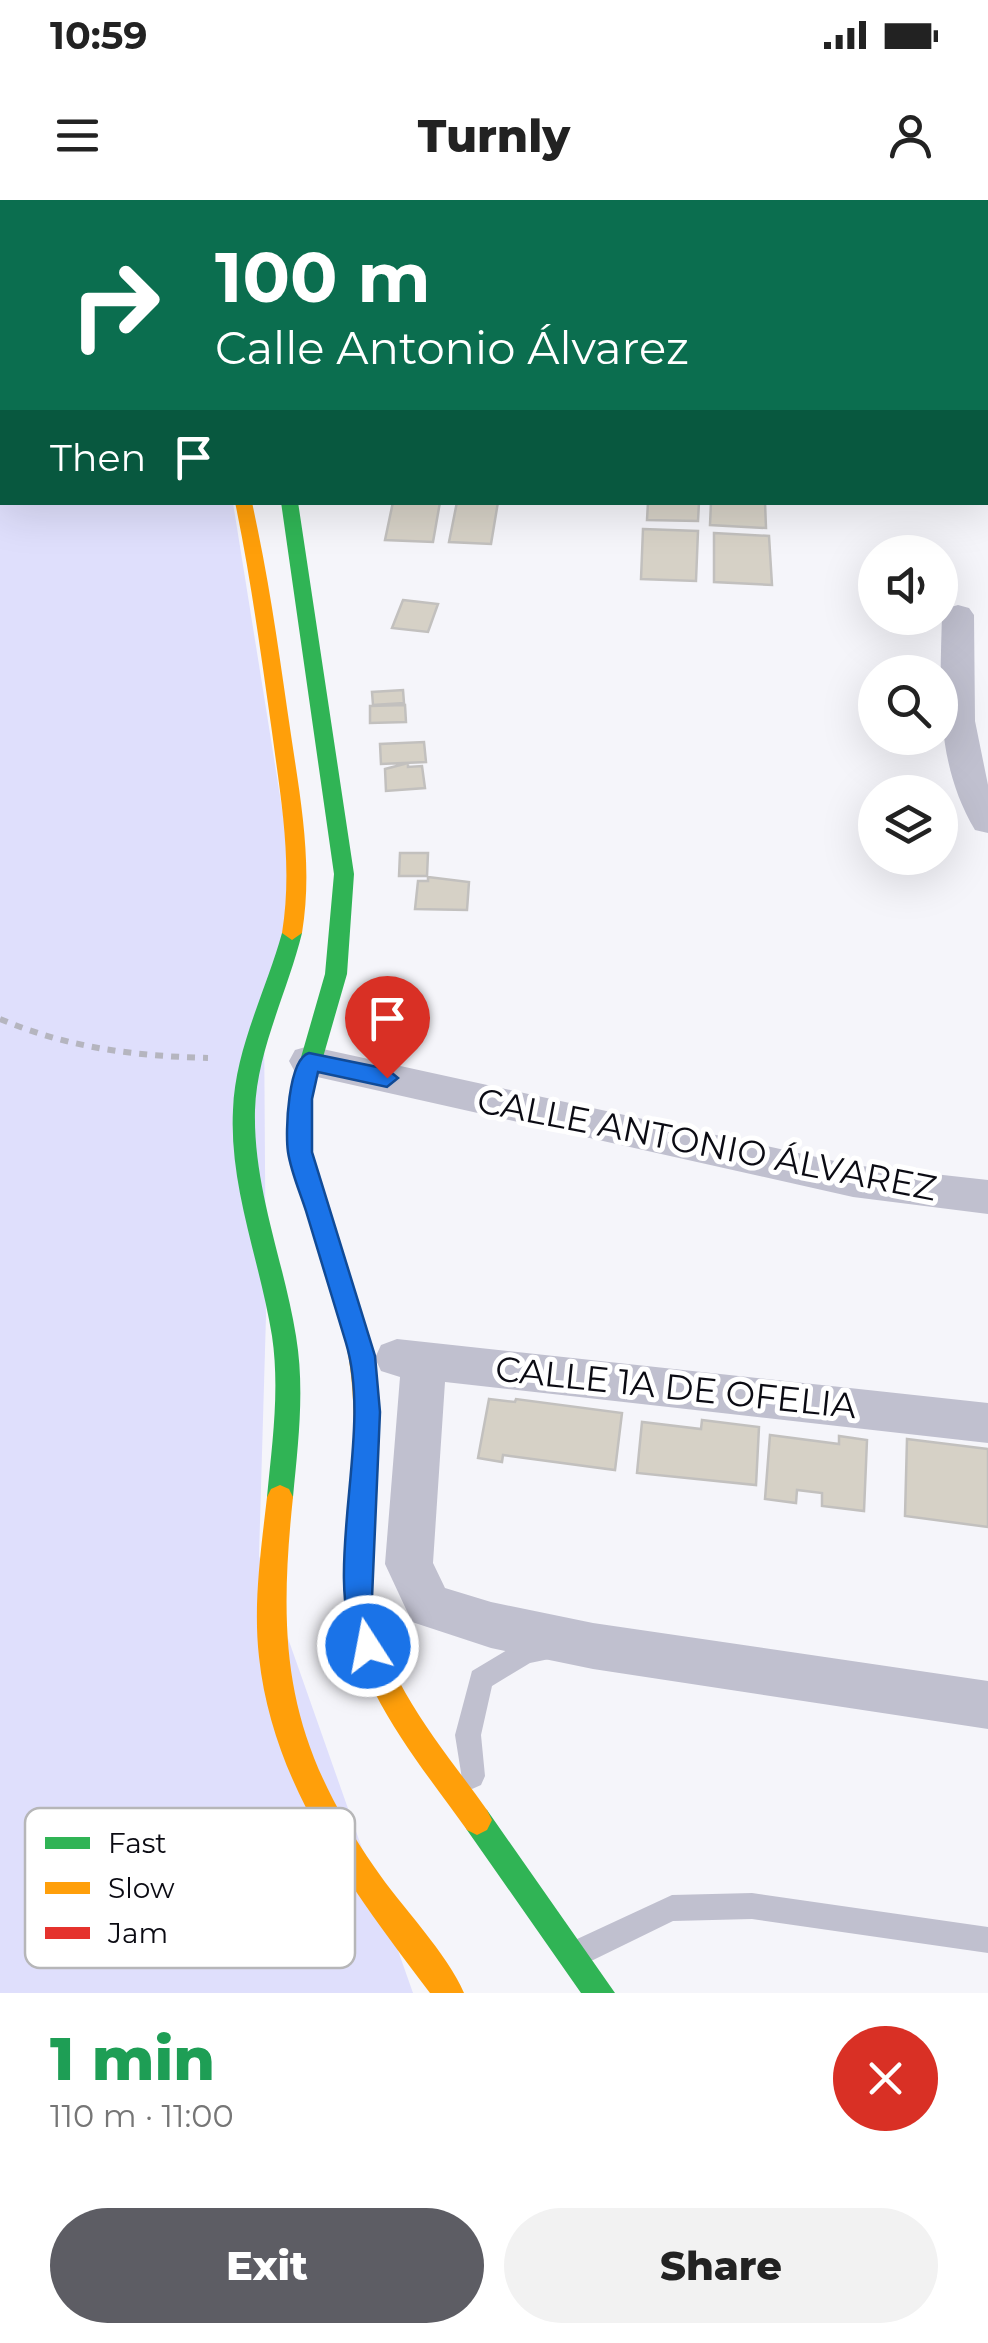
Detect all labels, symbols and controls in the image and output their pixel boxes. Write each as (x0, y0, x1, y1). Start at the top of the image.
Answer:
text: 10:59 (50, 12, 147, 59)
icon: menu (50, 108, 105, 163)
text: Turnly (418, 108, 570, 163)
icon: person (883, 108, 938, 163)
text: 100 m (215, 234, 431, 320)
icon: right (50, 240, 180, 370)
text: Calle Antonio Álvarez (215, 320, 689, 375)
icon: arrive (166, 430, 221, 485)
text: Then (50, 434, 146, 481)
map controls (858, 535, 958, 875)
button: sound (858, 535, 958, 635)
button: search (858, 655, 958, 755)
button: layers (858, 775, 958, 875)
pin (345, 976, 430, 1079)
icon: arrive (360, 991, 415, 1046)
street label: CALLE ANTONIO ÁLVAREZ (474, 1078, 940, 1210)
street label: CALLE 1A DE OFELIA (493, 1347, 860, 1427)
position arrow (316, 1594, 420, 1698)
legend (25, 1808, 355, 1968)
text: Fast (108, 1826, 167, 1860)
text: Slow (108, 1871, 175, 1905)
text: Jam (107, 1916, 168, 1950)
text: 1 min (50, 2022, 215, 2095)
button: close (833, 2026, 938, 2131)
text: 110 m · 11:00 (50, 2096, 234, 2135)
button: Exit (50, 2208, 484, 2323)
button: Share (504, 2208, 938, 2323)

